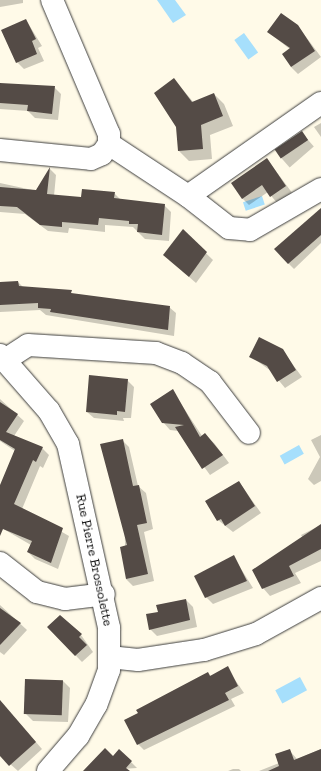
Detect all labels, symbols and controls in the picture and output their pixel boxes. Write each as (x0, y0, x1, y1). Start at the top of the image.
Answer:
street label: Rue Pierre Brossolette (72, 492, 116, 628)

